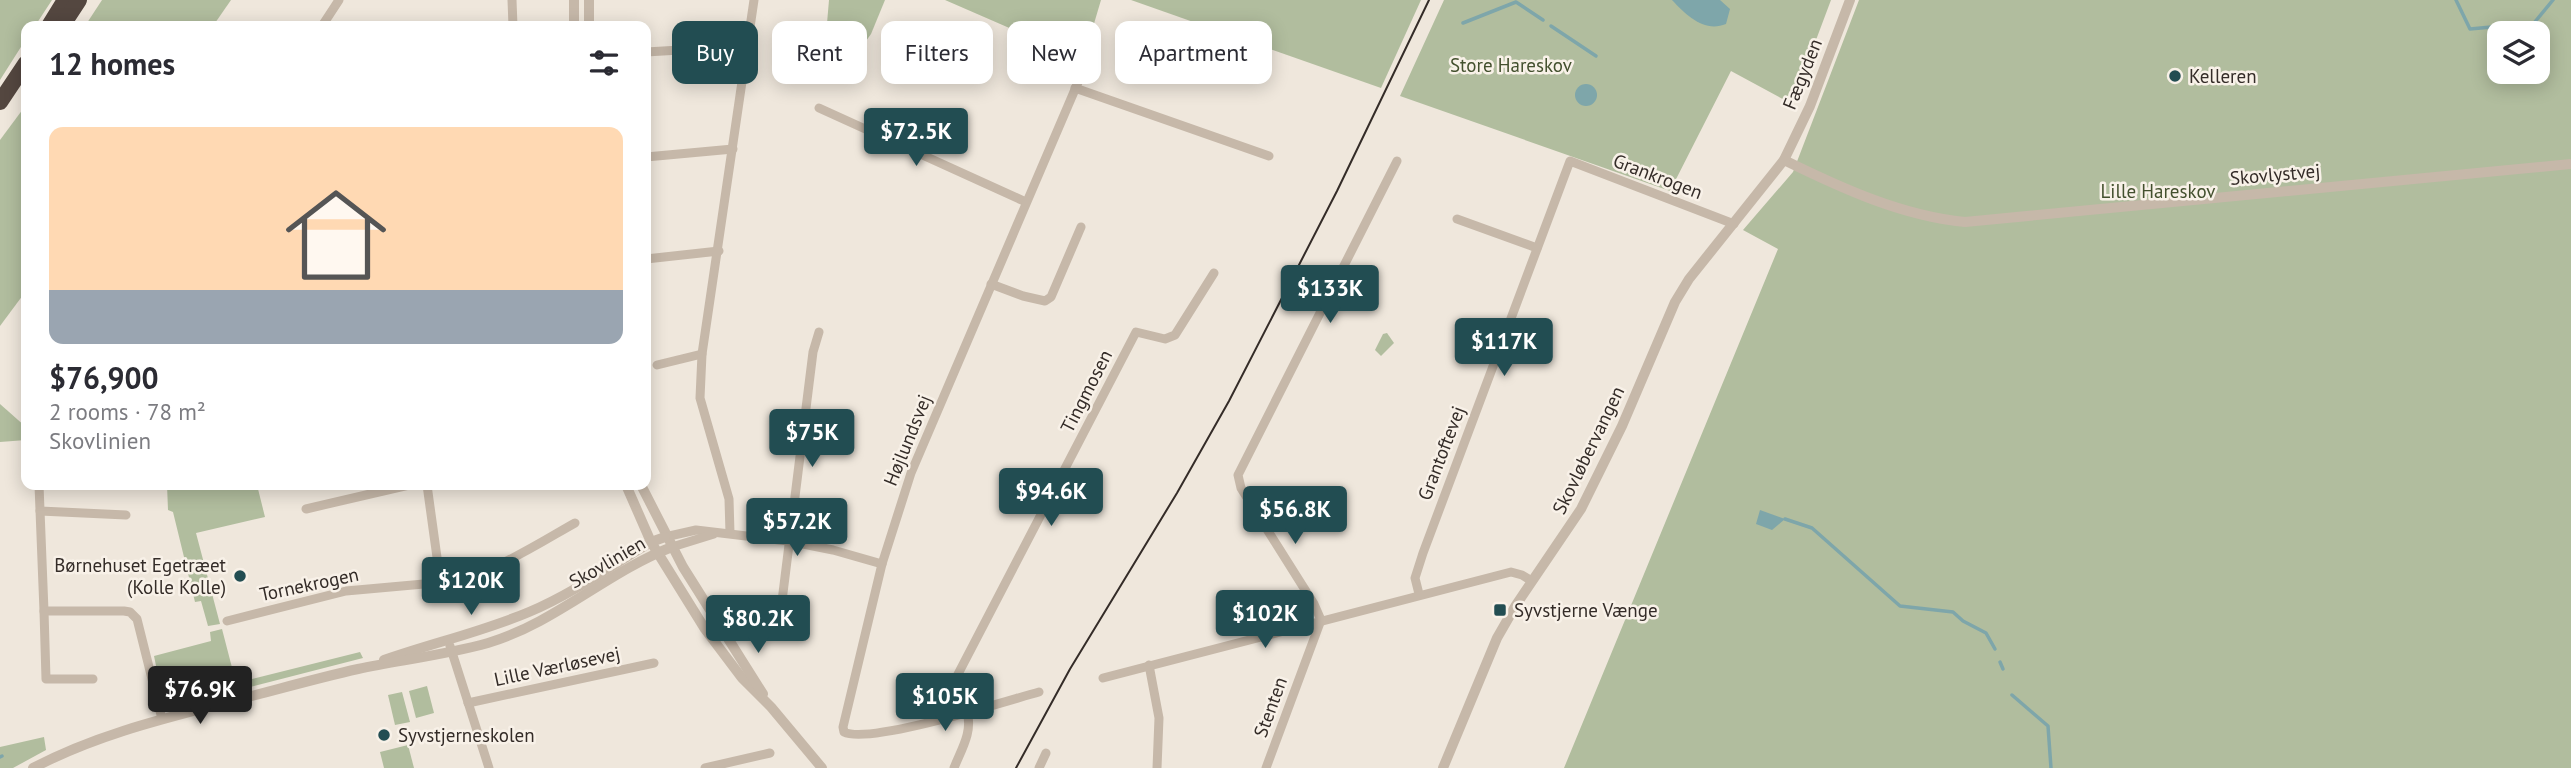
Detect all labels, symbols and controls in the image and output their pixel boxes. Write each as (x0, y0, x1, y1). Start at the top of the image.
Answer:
chip: Buy (672, 21, 758, 84)
chip: Rent (772, 21, 867, 84)
chip: Filters (881, 21, 993, 84)
chip: New (1007, 21, 1101, 84)
chip: Apartment (1115, 21, 1272, 84)
map controls (2487, 21, 2550, 84)
button: layers (2487, 21, 2550, 84)
street label: Fægyden (1777, 35, 1827, 113)
text: 12 homes (49, 44, 175, 83)
icon: filters (585, 44, 623, 82)
park label: Store Hareskov (1450, 53, 1572, 77)
place label: Kelleren (2189, 64, 2257, 88)
marker: Kelleren (2167, 68, 2183, 84)
pin: $72.5K (859, 108, 973, 168)
text: $72.5K (880, 116, 952, 145)
street label: Grankrogen (1610, 148, 1706, 204)
street label: Skovlystvej (2229, 158, 2321, 190)
icon: home (273, 172, 399, 298)
park label: Lille Hareskov (2100, 179, 2216, 203)
pin: $133K (1281, 266, 1379, 325)
text: $133K (1297, 273, 1363, 302)
pin: $117K (1455, 318, 1553, 378)
text: $117K (1471, 326, 1537, 355)
street label: Tingmosen (1055, 346, 1117, 436)
text: $76,900 (49, 358, 159, 397)
street label: Skovløbervangen (1547, 382, 1629, 518)
street label: Højlundsvej (878, 391, 936, 489)
text: 2 rooms · 78 m² (49, 397, 206, 426)
street label: Grantoftevej (1412, 402, 1470, 504)
pin: $75K (771, 410, 853, 469)
text: $75K (785, 417, 839, 446)
text: Skovlinien (49, 426, 151, 455)
pin: $94.6K (994, 468, 1108, 528)
text: $94.6K (1015, 476, 1087, 505)
pin: $56.8K (1238, 486, 1352, 546)
text: $56.8K (1259, 494, 1331, 523)
pin: $57.2K (740, 498, 854, 558)
text: $57.2K (762, 506, 832, 535)
street label: Skovlinien (565, 531, 649, 593)
place label: Børnehuset Egetræet (Kolle Kolle) (54, 553, 227, 599)
pin: $120K (422, 558, 520, 617)
street label: Tornekrogen (257, 562, 361, 606)
text: $120K (438, 565, 504, 594)
marker: Børnehuset Egetræet (Kolle Kolle) (232, 568, 248, 584)
pin: $102K (1216, 590, 1314, 650)
pin: $80.2K (701, 596, 815, 655)
text: $102K (1232, 598, 1298, 627)
place label: Syvstjerne Vænge (1514, 598, 1658, 622)
marker: Syvstjerne Vænge (1492, 602, 1508, 618)
text: $80.2K (722, 603, 794, 632)
street label: Lille Værløsevej (492, 641, 622, 691)
pin: $76.9K (143, 666, 257, 726)
street label: Stenten (1248, 673, 1292, 741)
text: $76.9K (164, 674, 236, 703)
pin: $105K (896, 674, 994, 733)
text: $105K (912, 681, 978, 710)
place label: Syvstjerneskolen (398, 723, 535, 747)
marker: Syvstjerneskolen (376, 727, 392, 743)

